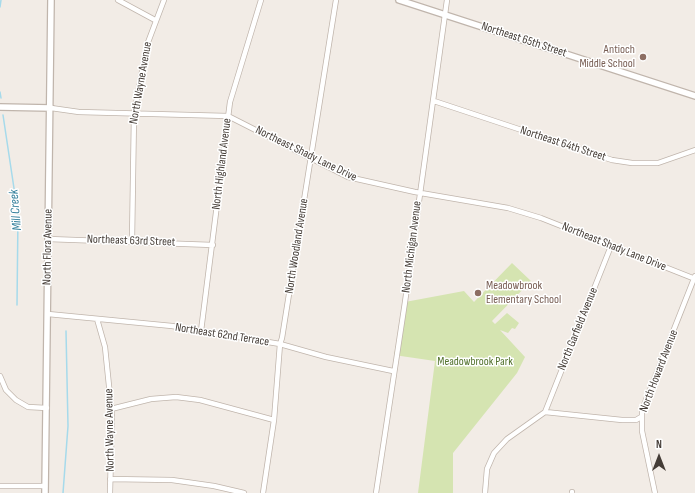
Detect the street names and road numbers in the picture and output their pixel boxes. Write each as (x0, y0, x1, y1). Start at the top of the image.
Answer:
street label: Northeast 65th Street (480, 19, 568, 61)
street label: North Wayne Avenue (127, 41, 155, 125)
street label: North Highland Avenue (209, 118, 235, 210)
street label: Northeast Shady Lane Drive (253, 123, 359, 185)
street label: Northeast 64th Street (518, 123, 608, 165)
street label: North Woodland Avenue (282, 197, 312, 295)
street label: North Michigan Avenue (399, 200, 425, 294)
street label: North Flora Avenue (40, 209, 56, 285)
street label: Northeast Shady Lane Drive (560, 220, 668, 274)
street label: Northeast 63rd Street (86, 232, 176, 250)
street label: North Garfield Avenue (555, 285, 601, 373)
street label: Northeast 62nd Terrace (174, 320, 270, 350)
street label: North Howard Avenue (637, 328, 681, 414)
street label: North Wayne Avenue (102, 388, 118, 472)

